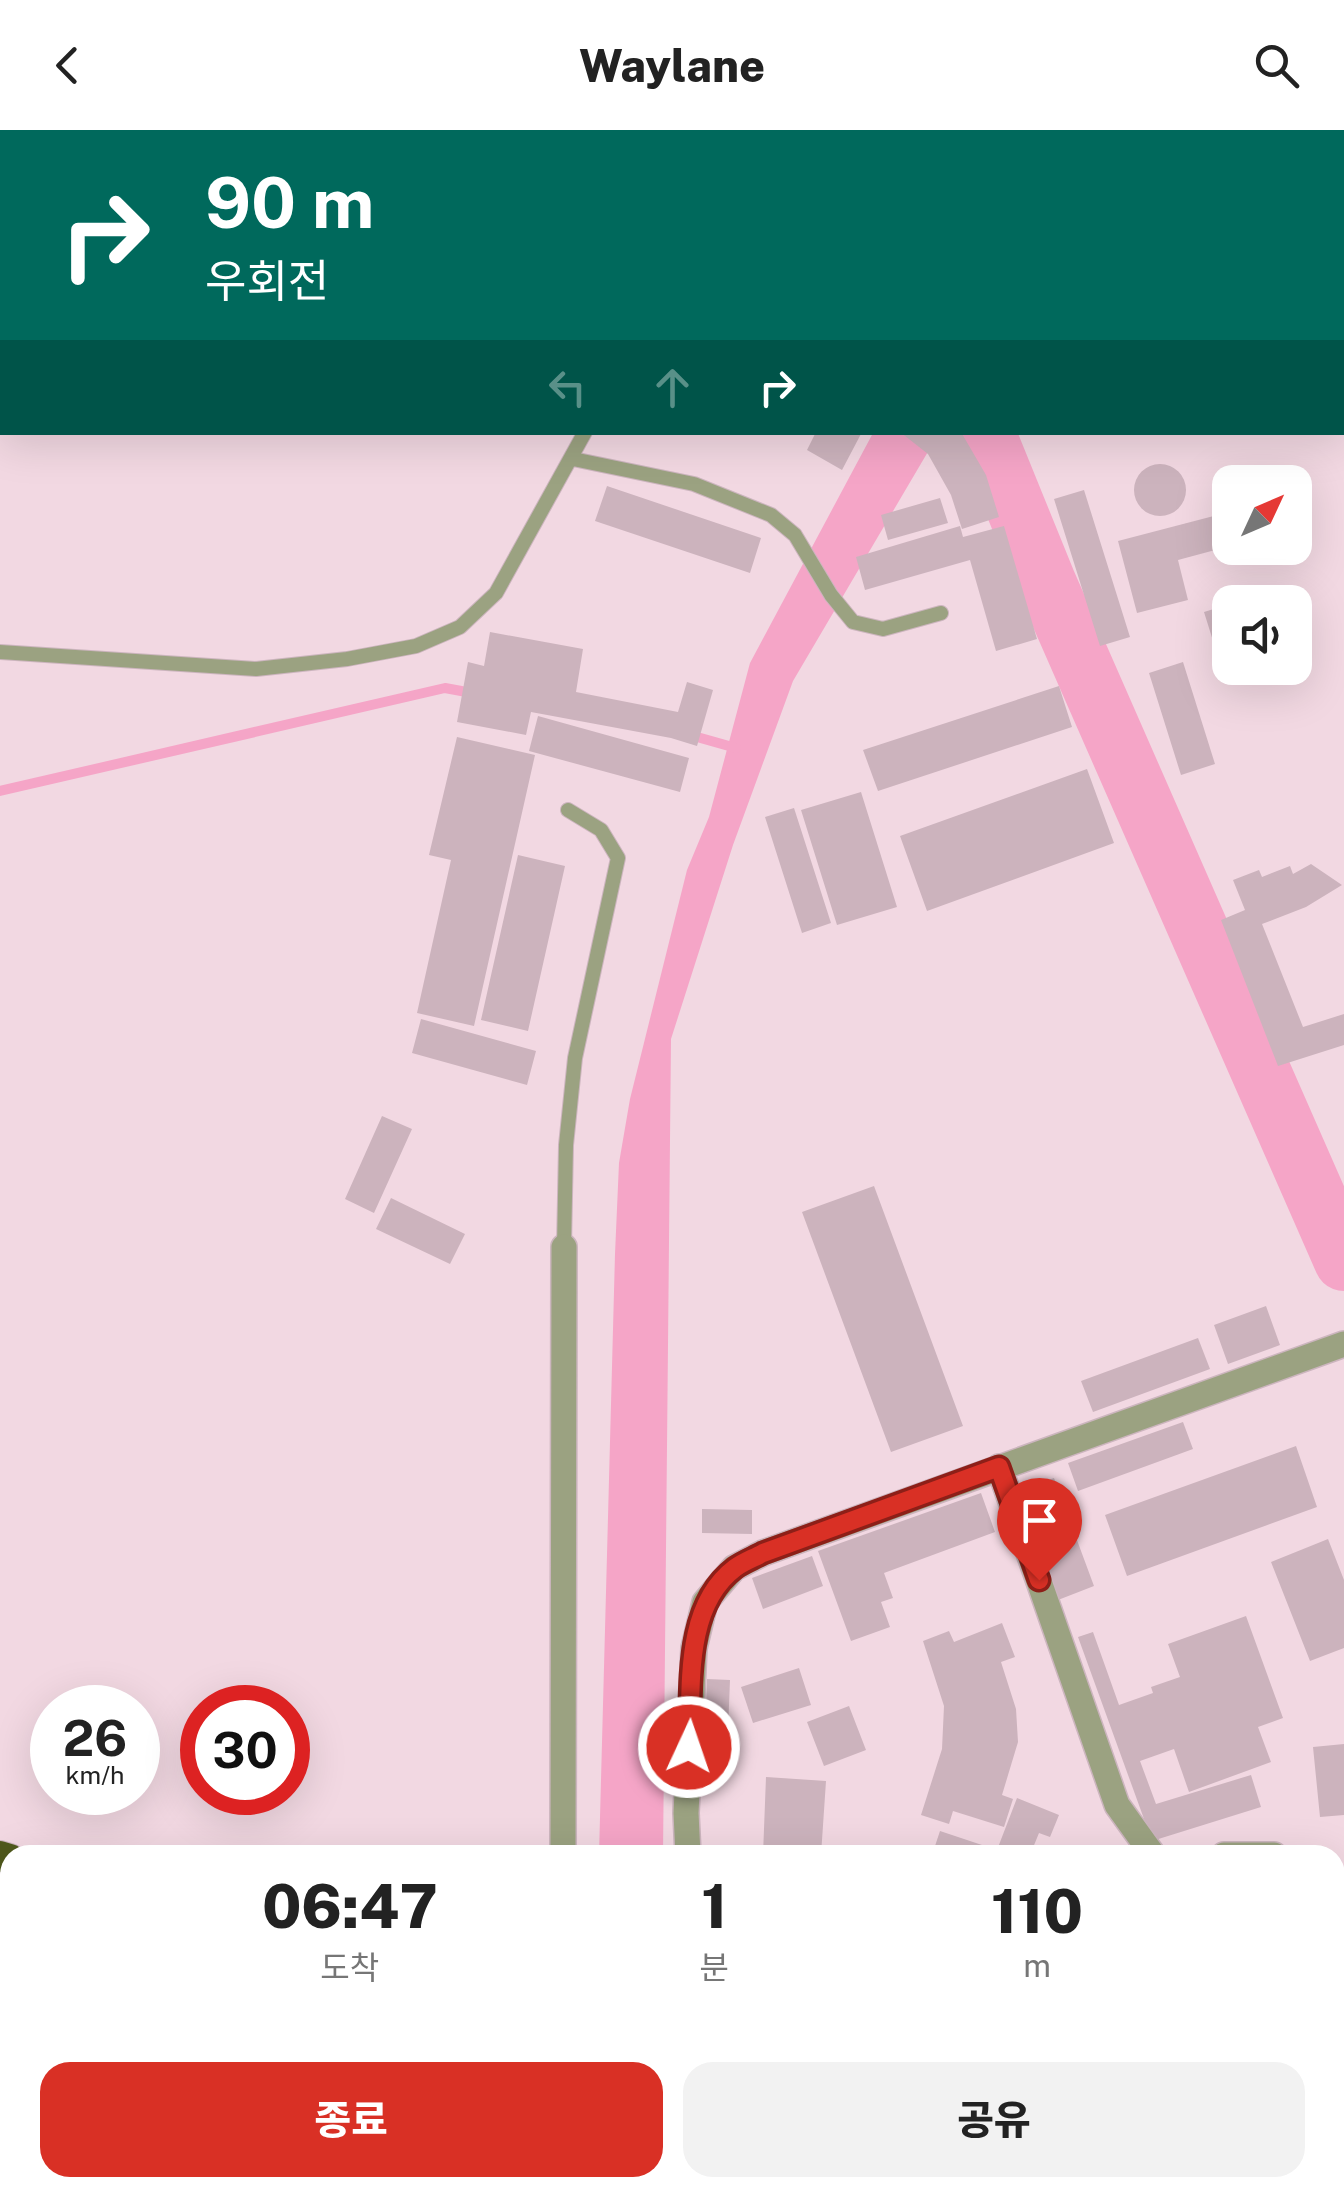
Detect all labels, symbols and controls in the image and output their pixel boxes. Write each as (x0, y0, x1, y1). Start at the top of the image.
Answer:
icon: back (40, 38, 95, 93)
icon: search (1249, 38, 1304, 93)
text: Waylane (579, 39, 765, 92)
text: 90 m (205, 161, 375, 244)
icon: right (40, 170, 170, 300)
text: 우회전 (205, 254, 329, 307)
icon: left (540, 360, 595, 415)
icon: ahead (645, 360, 700, 415)
icon: right (750, 360, 805, 415)
north arrow (1212, 465, 1312, 565)
map controls (1212, 465, 1312, 685)
button: sound (1212, 585, 1312, 685)
pin (997, 1478, 1082, 1581)
icon: arrive (1012, 1493, 1067, 1548)
speed limit sign: 30 (180, 1685, 310, 1815)
position arrow (637, 1695, 741, 1799)
text: 26 (63, 1708, 127, 1767)
text: km/h (66, 1760, 124, 1790)
text: 06:47 (262, 1871, 438, 1942)
text: 1 (701, 1871, 727, 1942)
text: 110 (991, 1876, 1083, 1947)
text: m (1023, 1947, 1051, 1984)
text: 도착 (320, 1949, 379, 1986)
text: 분 (700, 1949, 729, 1986)
button: 종료 (40, 2062, 663, 2177)
button: 공유 (683, 2062, 1305, 2177)

